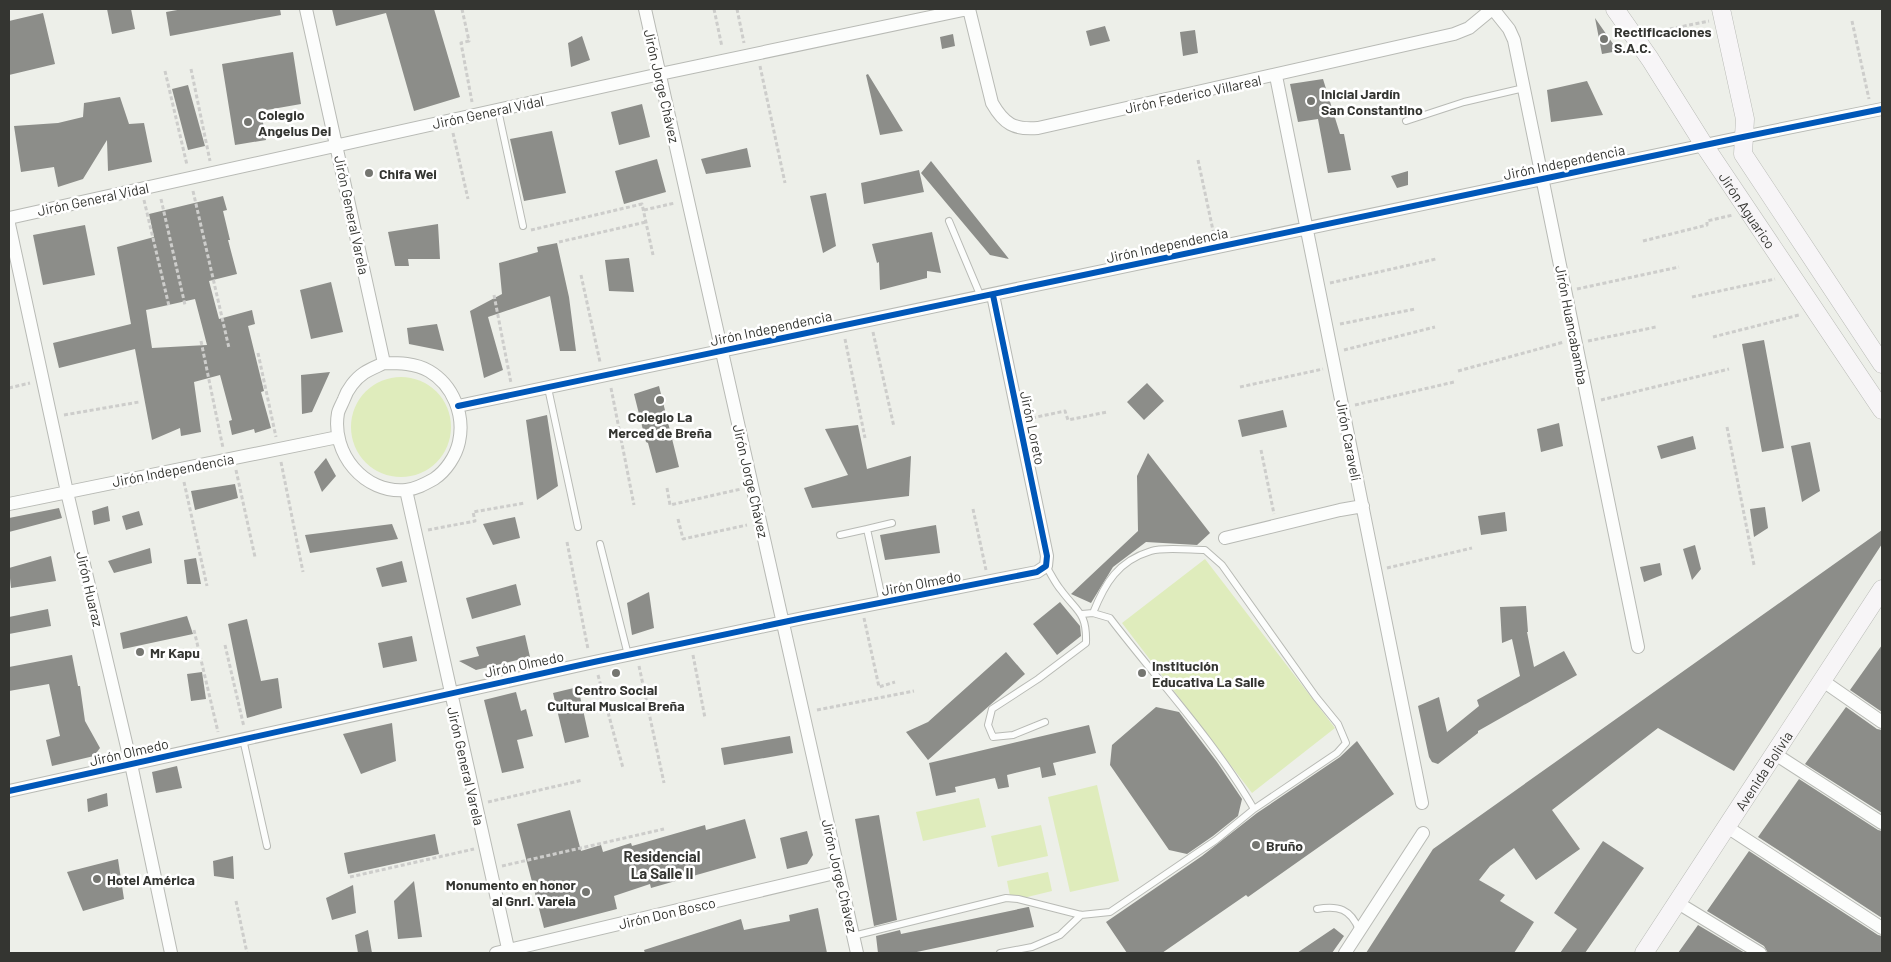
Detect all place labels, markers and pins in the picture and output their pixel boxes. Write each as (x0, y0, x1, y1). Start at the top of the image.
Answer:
place label: Rectificaciones S.A.C. (1614, 23, 1712, 56)
marker: Rectificaciones S.A.C. (1598, 33, 1610, 45)
place label: Inicial Jardín San Constantino (1321, 85, 1423, 118)
marker: Inicial Jardín San Constantino (1305, 95, 1317, 107)
place label: Colegio Angelus Dei (258, 106, 331, 139)
marker: Colegio Angelus Dei (242, 116, 254, 128)
place label: Chifa Wei (379, 165, 437, 182)
marker: Chifa Wei (363, 167, 375, 179)
marker: Colegio La Merced de Breña (654, 394, 666, 406)
place label: Colegio La Merced de Breña (608, 408, 712, 441)
place label: Mr Kapu (150, 644, 200, 661)
marker: Mr Kapu (134, 646, 146, 658)
place label: Institución Educativa La Salle (1152, 657, 1265, 690)
marker: Centro Social Cultural Musical Breña (610, 667, 622, 679)
marker: Institución Educativa La Salle (1136, 667, 1148, 679)
place label: Centro Social Cultural Musical Breña (547, 681, 685, 714)
place label: Bruño (1266, 837, 1303, 854)
marker: Bruño (1250, 839, 1262, 851)
place label: Hotel América (107, 871, 195, 888)
marker: Hotel América (91, 873, 103, 885)
place label: Monumento en honor al Gnrl. Varela (446, 876, 577, 909)
marker: Monumento en honor al Gnrl. Varela (580, 886, 592, 898)

